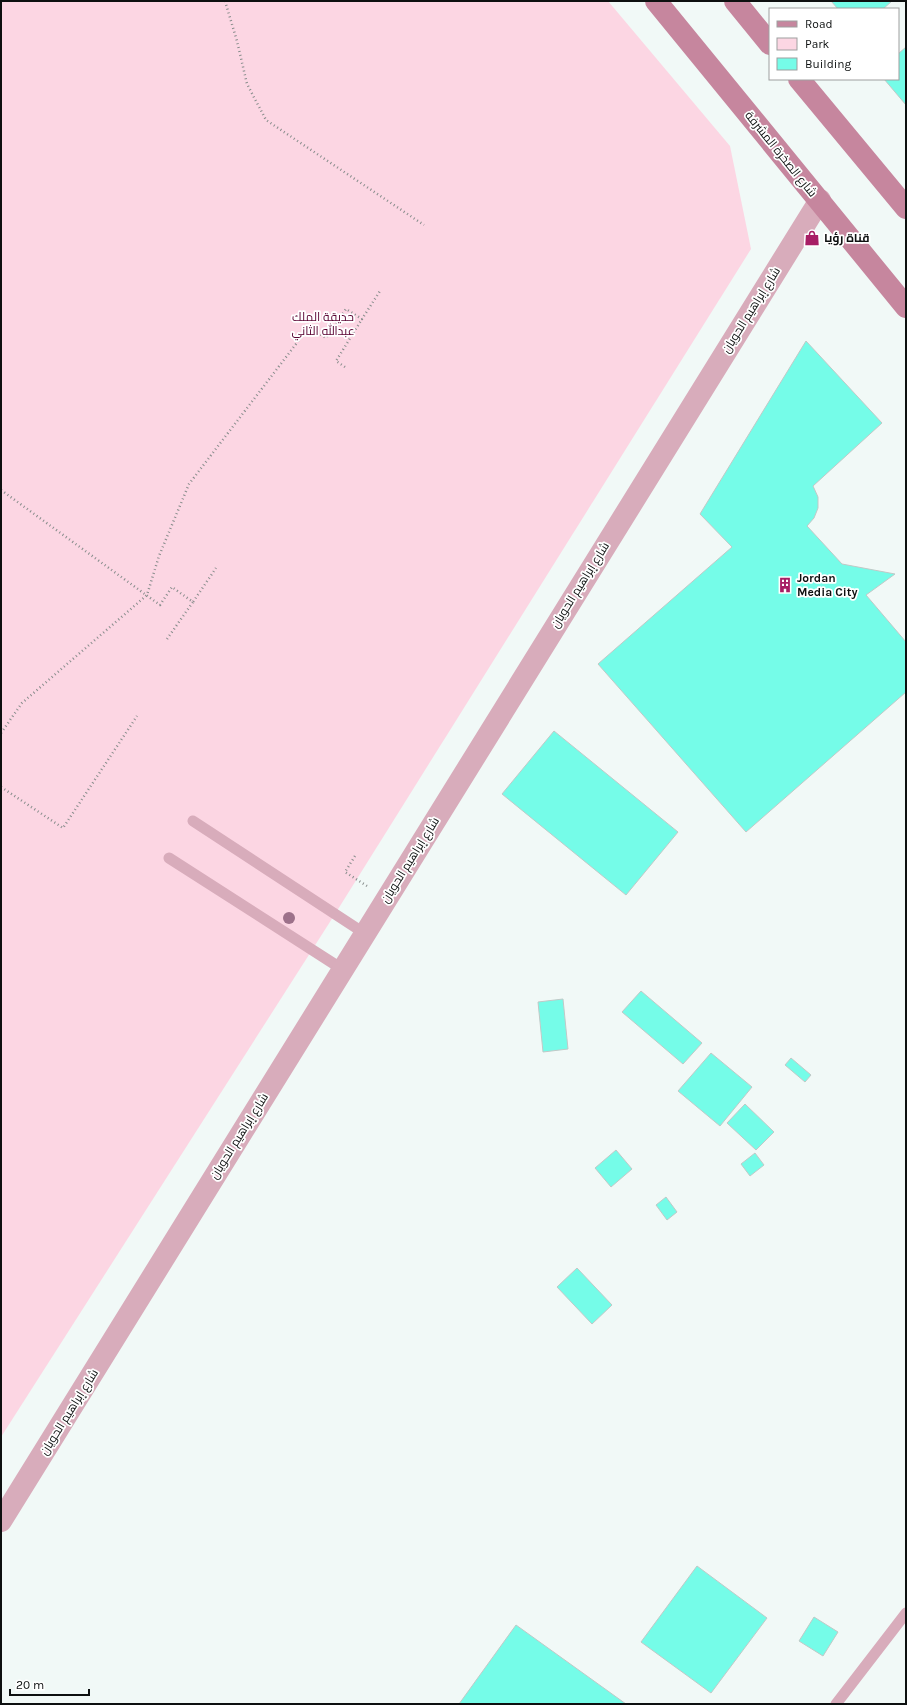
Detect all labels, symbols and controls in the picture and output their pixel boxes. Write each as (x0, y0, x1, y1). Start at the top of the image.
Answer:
legend (769, 8, 899, 80)
text: Road (805, 17, 833, 31)
text: Park (805, 37, 830, 51)
text: Building (805, 57, 852, 71)
street label: شارع الصخرة المشرفة (741, 108, 820, 200)
shop icon: قناة رؤيا (803, 229, 821, 247)
place label: قناة رؤيا (824, 231, 870, 246)
street label: شارع إبراهيم الحويان (719, 264, 784, 356)
park label: حديقة الملك عبدالله الثاني (291, 310, 355, 341)
street label: شارع إبراهيم الحويان (548, 539, 613, 631)
place label: Jordan Media City (797, 571, 858, 599)
building icon: Jordan Media City (776, 576, 794, 594)
street label: شارع إبراهيم الحويان (378, 814, 443, 906)
street label: شارع إبراهيم الحويان (207, 1090, 272, 1182)
street label: شارع إبراهيم الحويان (37, 1366, 102, 1458)
scale bar (10, 1671, 89, 1697)
text: 20 m (16, 1678, 44, 1692)

